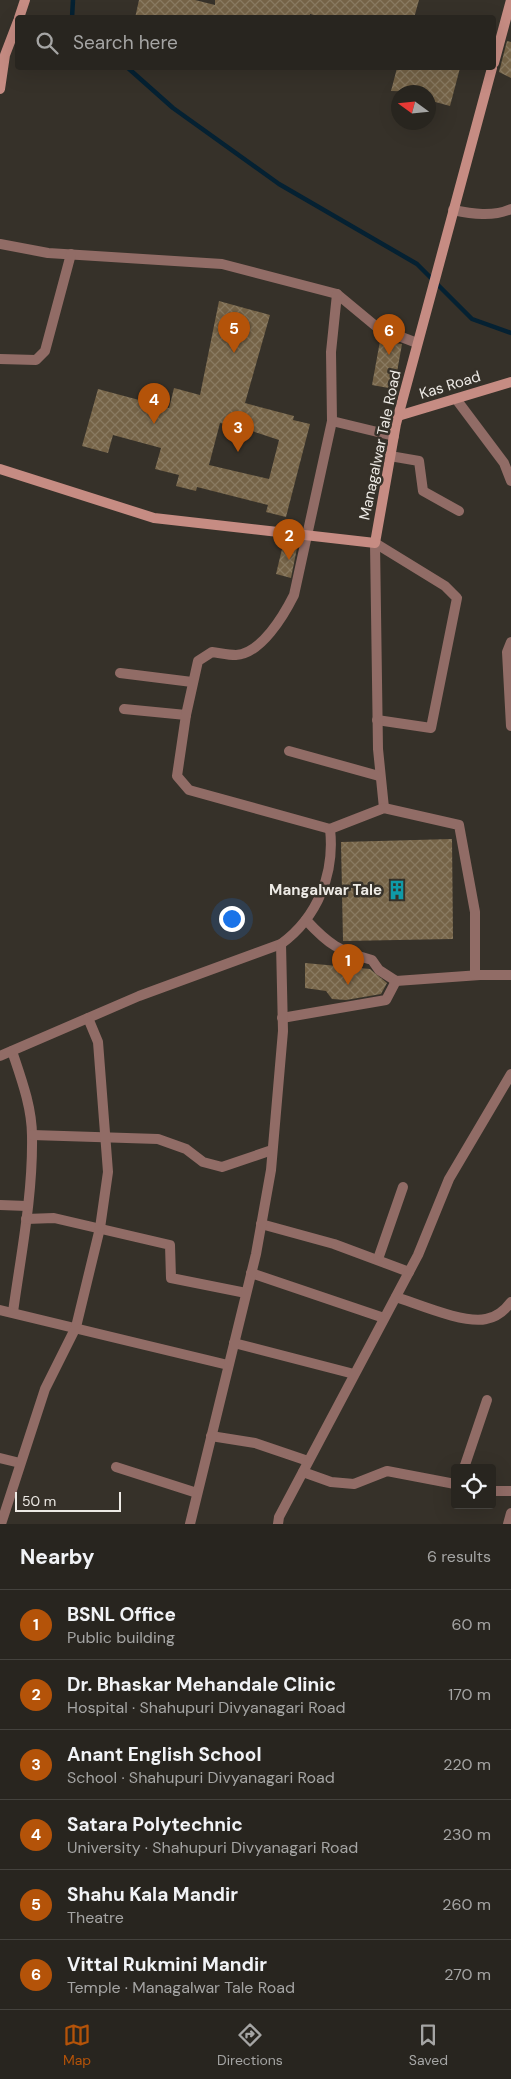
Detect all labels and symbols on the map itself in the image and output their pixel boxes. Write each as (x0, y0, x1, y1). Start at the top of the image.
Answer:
north arrow (391, 85, 436, 130)
pin: 5 (218, 312, 250, 353)
pin: 6 (373, 314, 405, 355)
street label: Kas Road (417, 366, 483, 404)
street label: Managalwar Tale Road (354, 368, 406, 522)
pin: 4 (138, 383, 170, 424)
pin: 3 (222, 411, 254, 452)
pin: 2 (273, 519, 305, 560)
building icon: Mangalwar Tale (386, 879, 408, 901)
place label: Mangalwar Tale (269, 880, 382, 900)
your location (219, 906, 245, 932)
pin: 1 (332, 944, 364, 985)
scale bar (15, 1489, 121, 1512)

